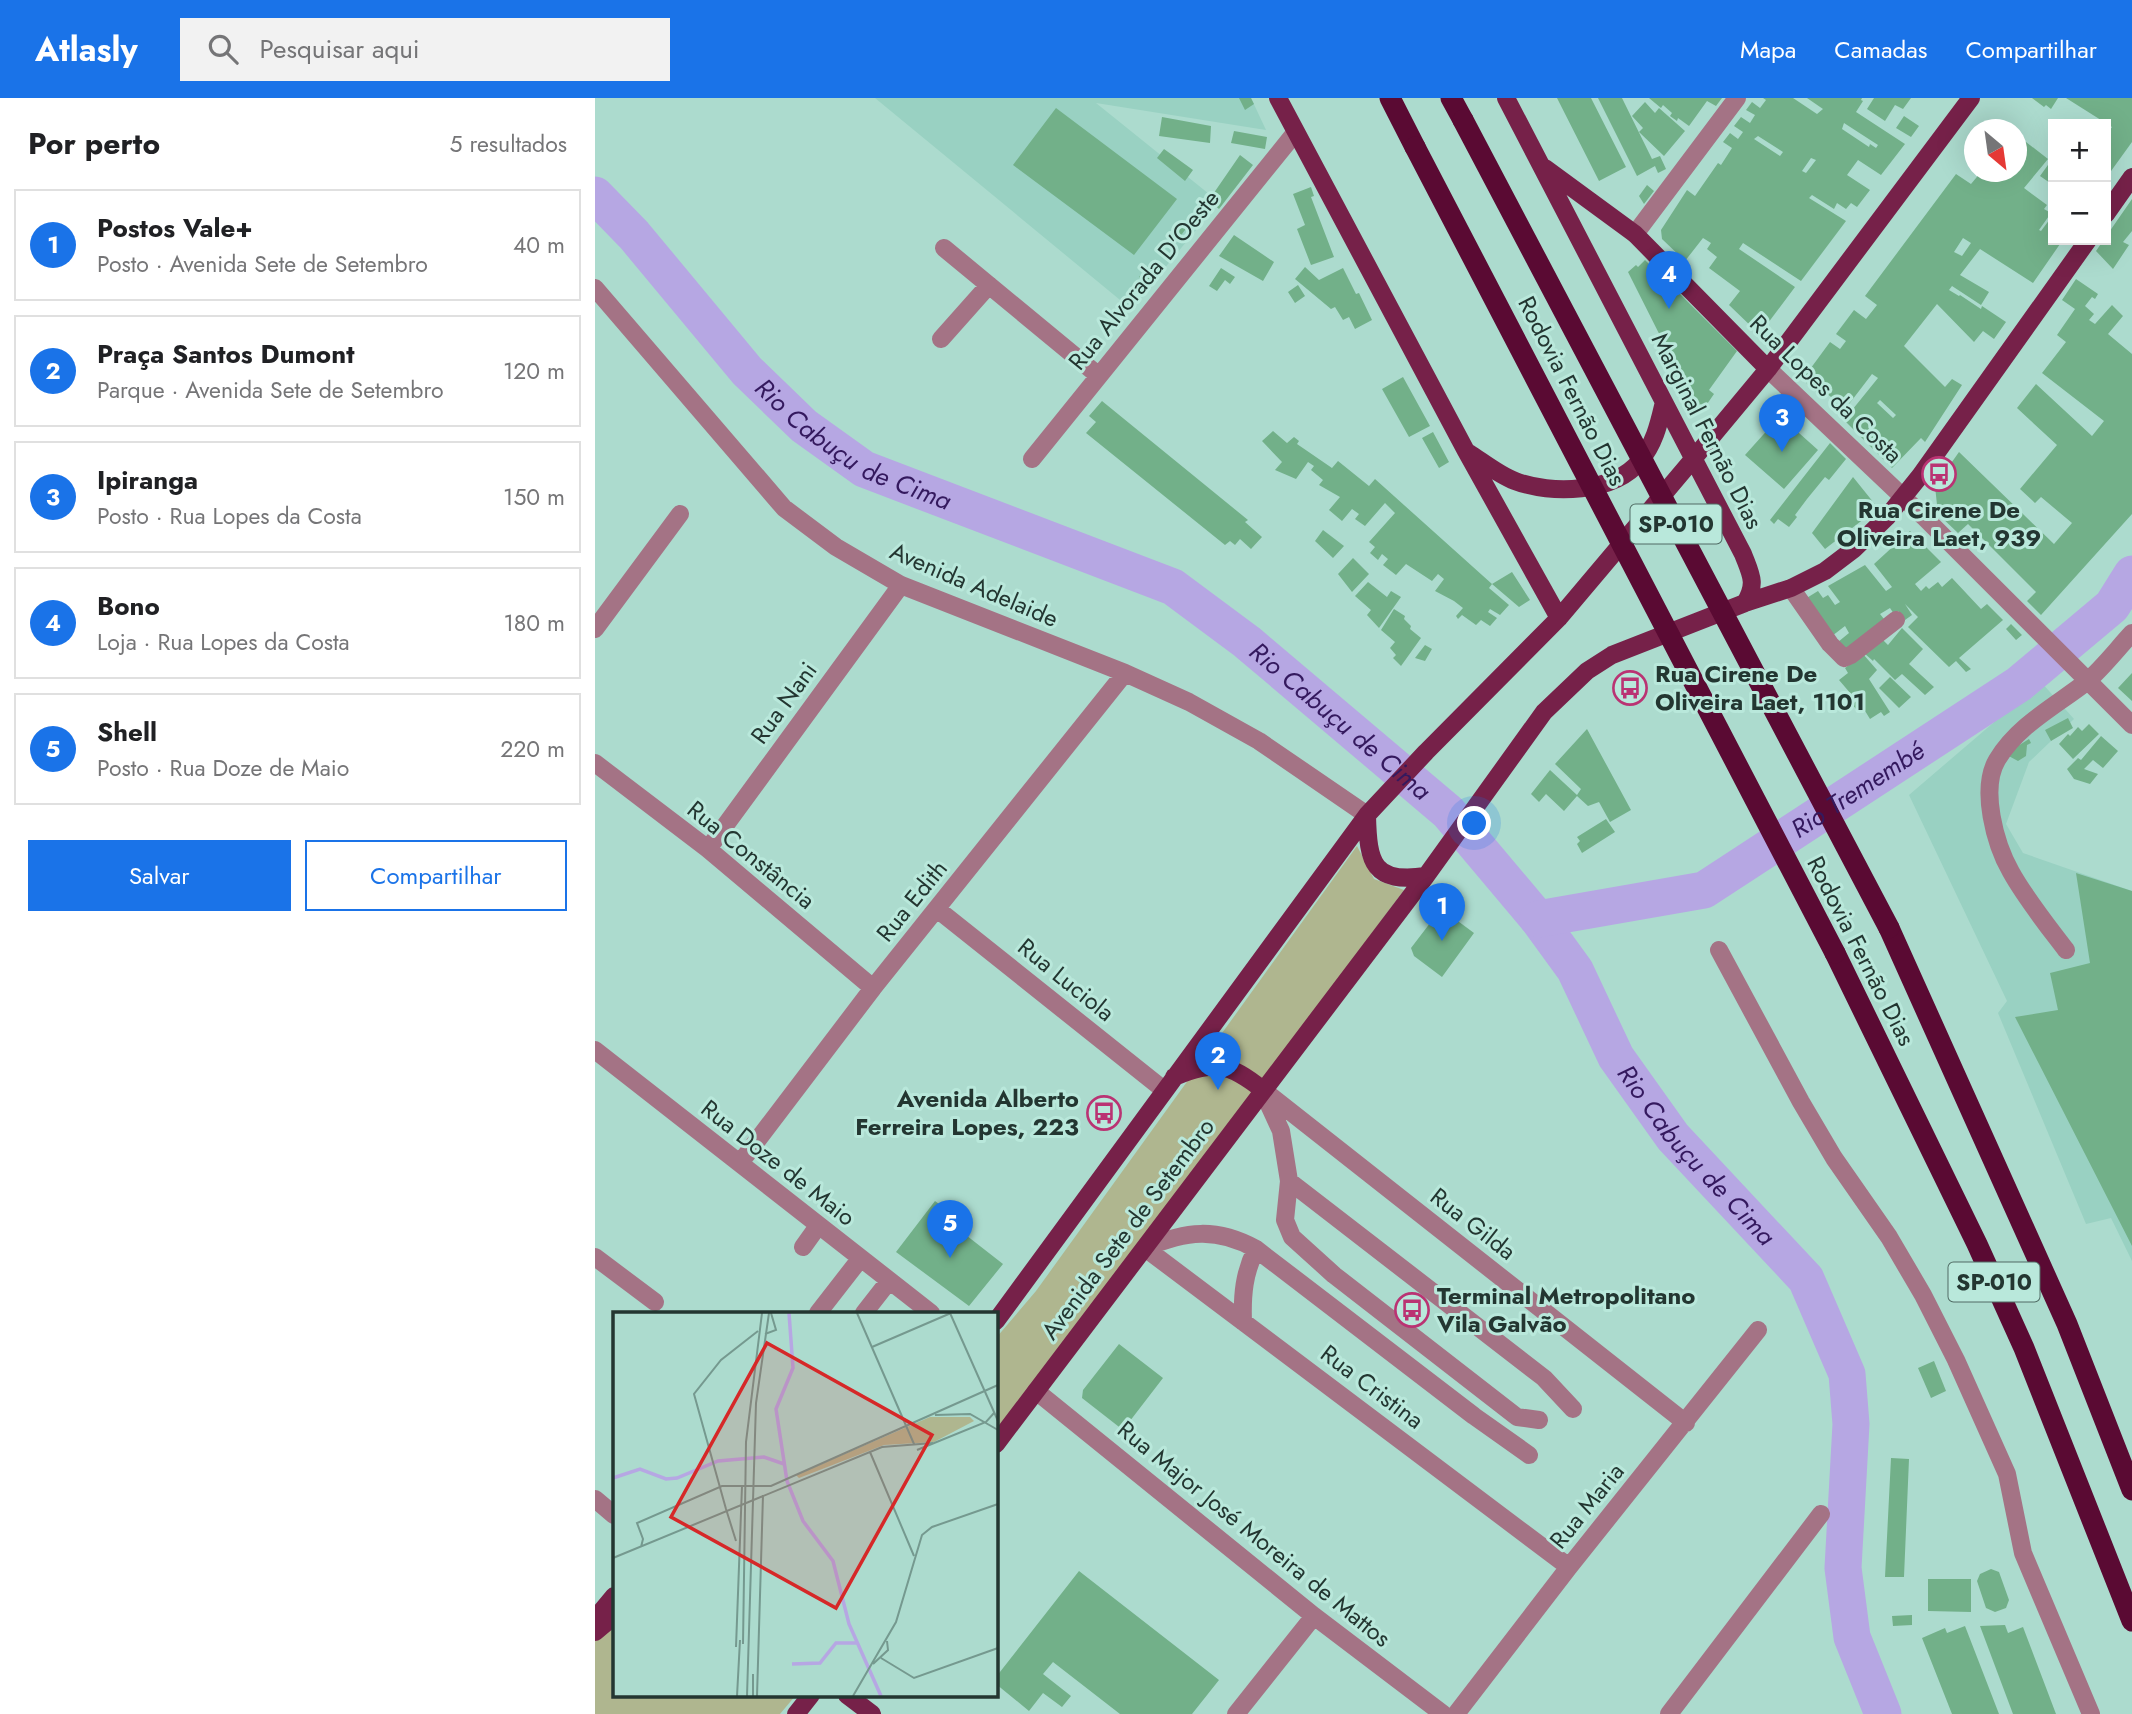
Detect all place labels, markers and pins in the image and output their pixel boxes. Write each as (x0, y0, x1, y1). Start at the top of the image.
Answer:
pin: 4 (1646, 251, 1692, 309)
pin: 3 (1759, 394, 1805, 452)
bus stop icon: Rua Cirene De Oliveira Laet, 939 (1920, 455, 1958, 493)
place label: Rua Cirene De Oliveira Laet, 939 (1837, 492, 2041, 555)
place label: Rua Cirene De Oliveira Laet, 1101 (1655, 656, 1865, 719)
bus stop icon: Rua Cirene De Oliveira Laet, 1101 (1611, 669, 1649, 707)
pin: 1 (1419, 883, 1465, 941)
pin: 2 (1195, 1032, 1241, 1090)
place label: Avenida Alberto Ferreira Lopes, 223 (855, 1081, 1079, 1144)
bus stop icon: Avenida Alberto Ferreira Lopes, 223 (1085, 1094, 1123, 1132)
pin: 5 (927, 1200, 973, 1258)
place label: Terminal Metropolitano Vila Galvão (1436, 1278, 1695, 1341)
bus stop icon: Terminal Metropolitano Vila Galvão (1393, 1291, 1431, 1329)

